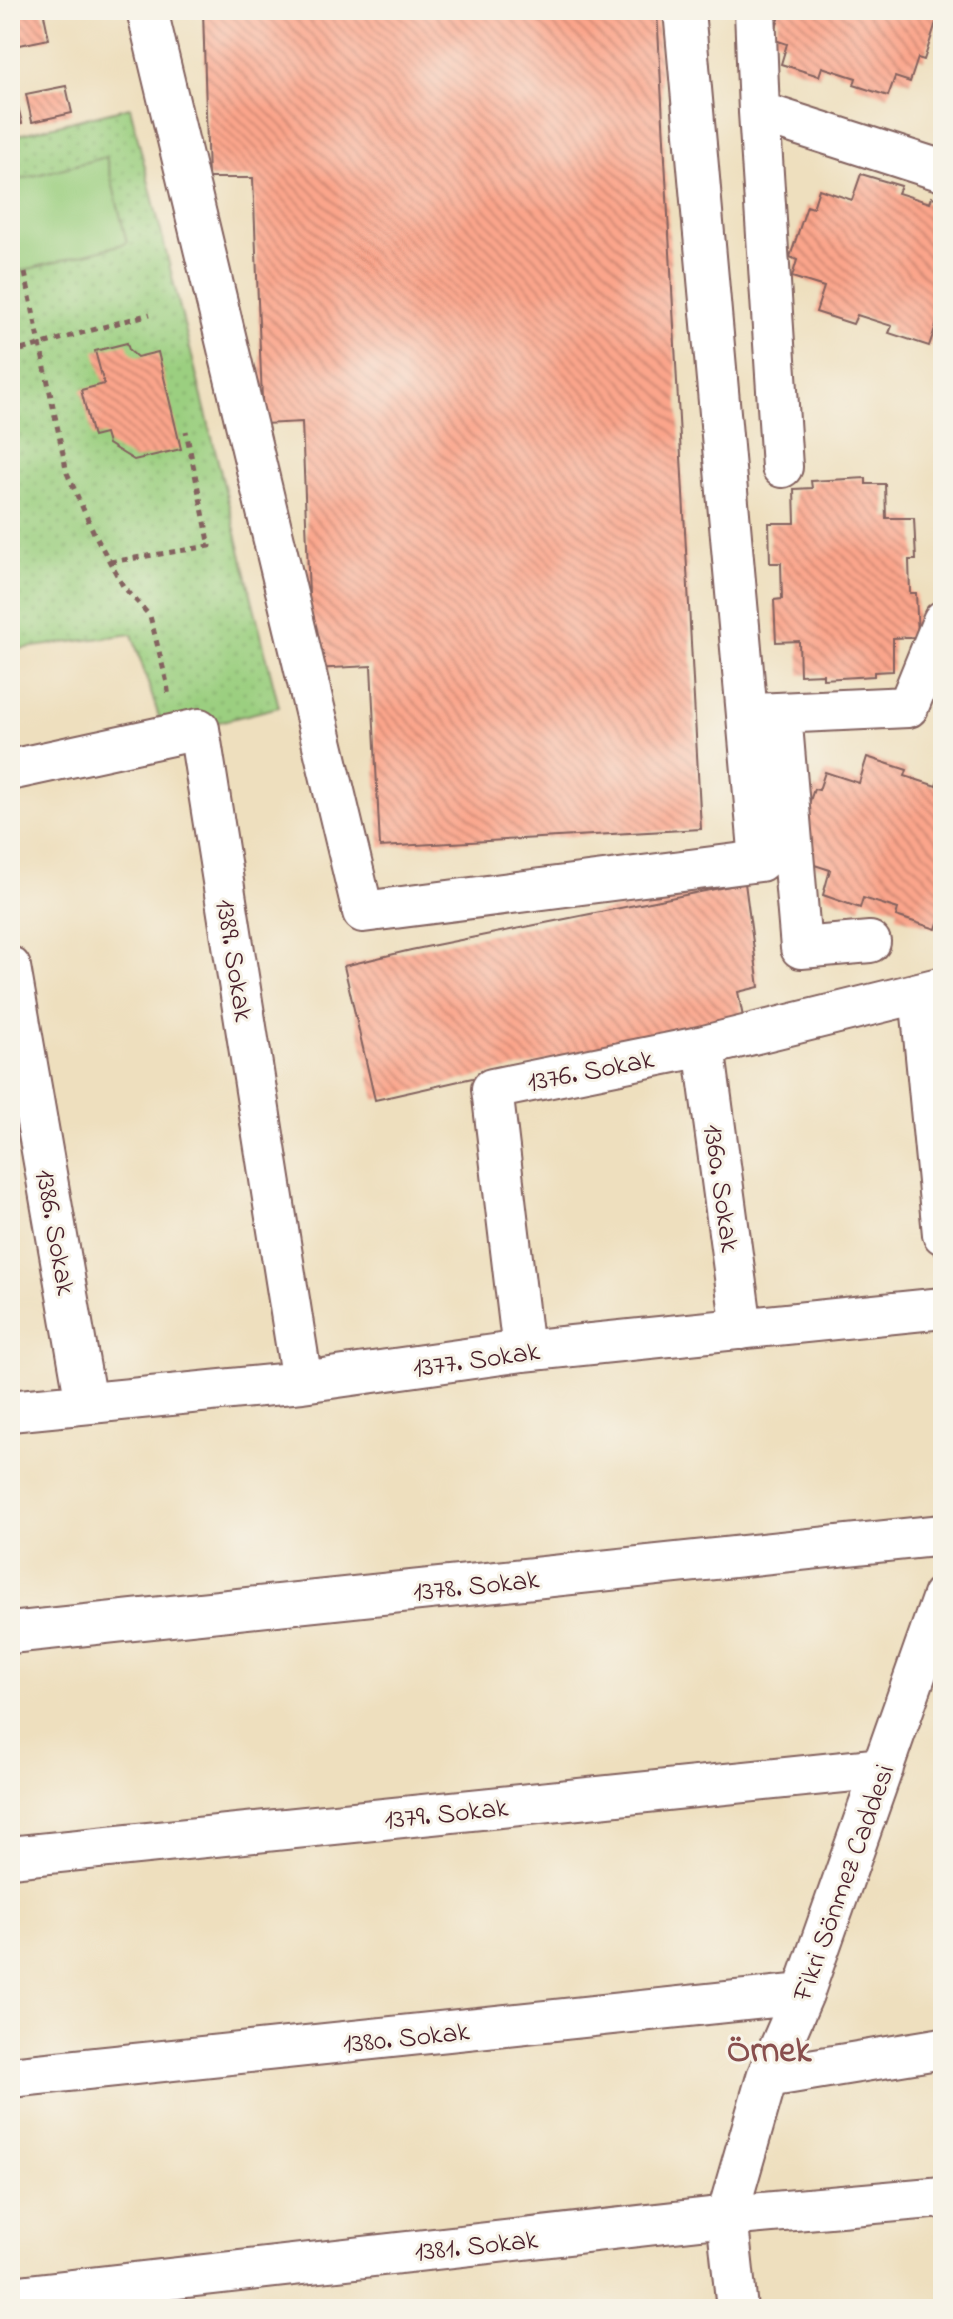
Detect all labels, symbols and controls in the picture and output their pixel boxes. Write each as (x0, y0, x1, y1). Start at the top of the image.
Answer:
street label: 1389. Sokak (203, 896, 263, 1025)
street label: 1376. Sokak (524, 1040, 658, 1105)
street label: 1360. Sokak (690, 1122, 749, 1256)
street label: 1386. Sokak (22, 1166, 85, 1300)
street label: 1377. Sokak (410, 1332, 543, 1391)
street label: 1378. Sokak (411, 1560, 542, 1614)
street label: Fikri Sönmez Caddesi (783, 1759, 907, 2008)
street label: 1379. Sokak (382, 1789, 511, 1842)
street label: 1380. Sokak (341, 2012, 472, 2067)
district label: Örnek (727, 2026, 812, 2079)
street label: 1381. Sokak (413, 2221, 541, 2274)

